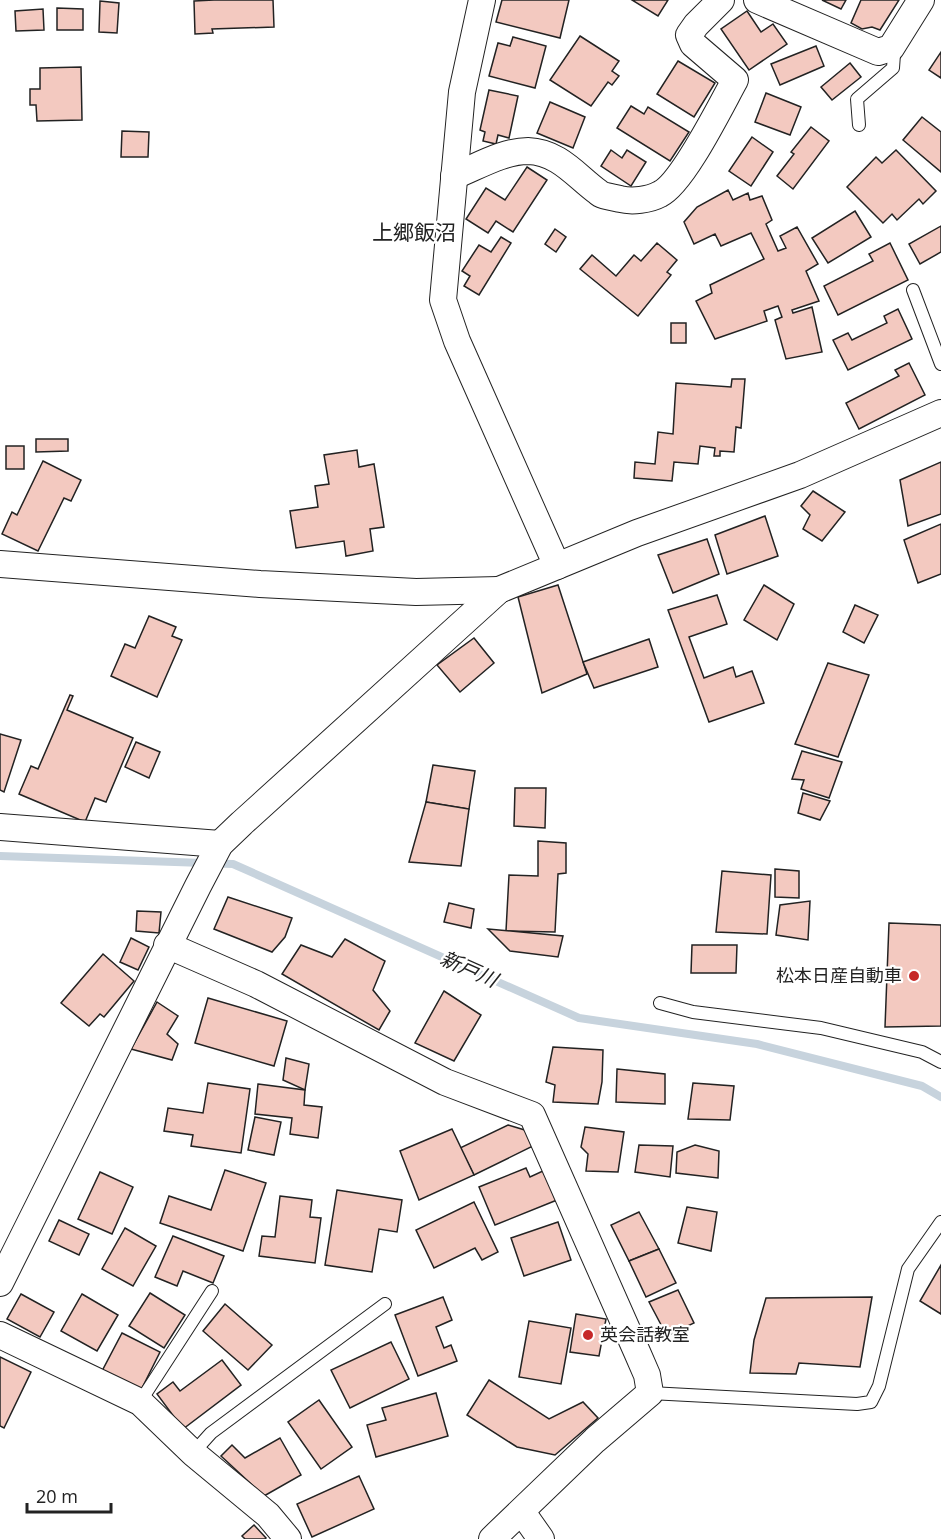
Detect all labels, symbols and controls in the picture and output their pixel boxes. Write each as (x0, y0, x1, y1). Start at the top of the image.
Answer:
district label: 上郷飯沼 (372, 218, 456, 246)
water label: 新戸川 (436, 944, 504, 994)
place label: 松本日産自動車 (776, 963, 902, 987)
marker: 松本日産自動車 (907, 969, 921, 983)
place label: 英会話教室 (600, 1322, 690, 1346)
marker: 英会話教室 (581, 1328, 595, 1342)
scale bar (27, 1476, 111, 1514)
text: 20 m (36, 1484, 78, 1508)

